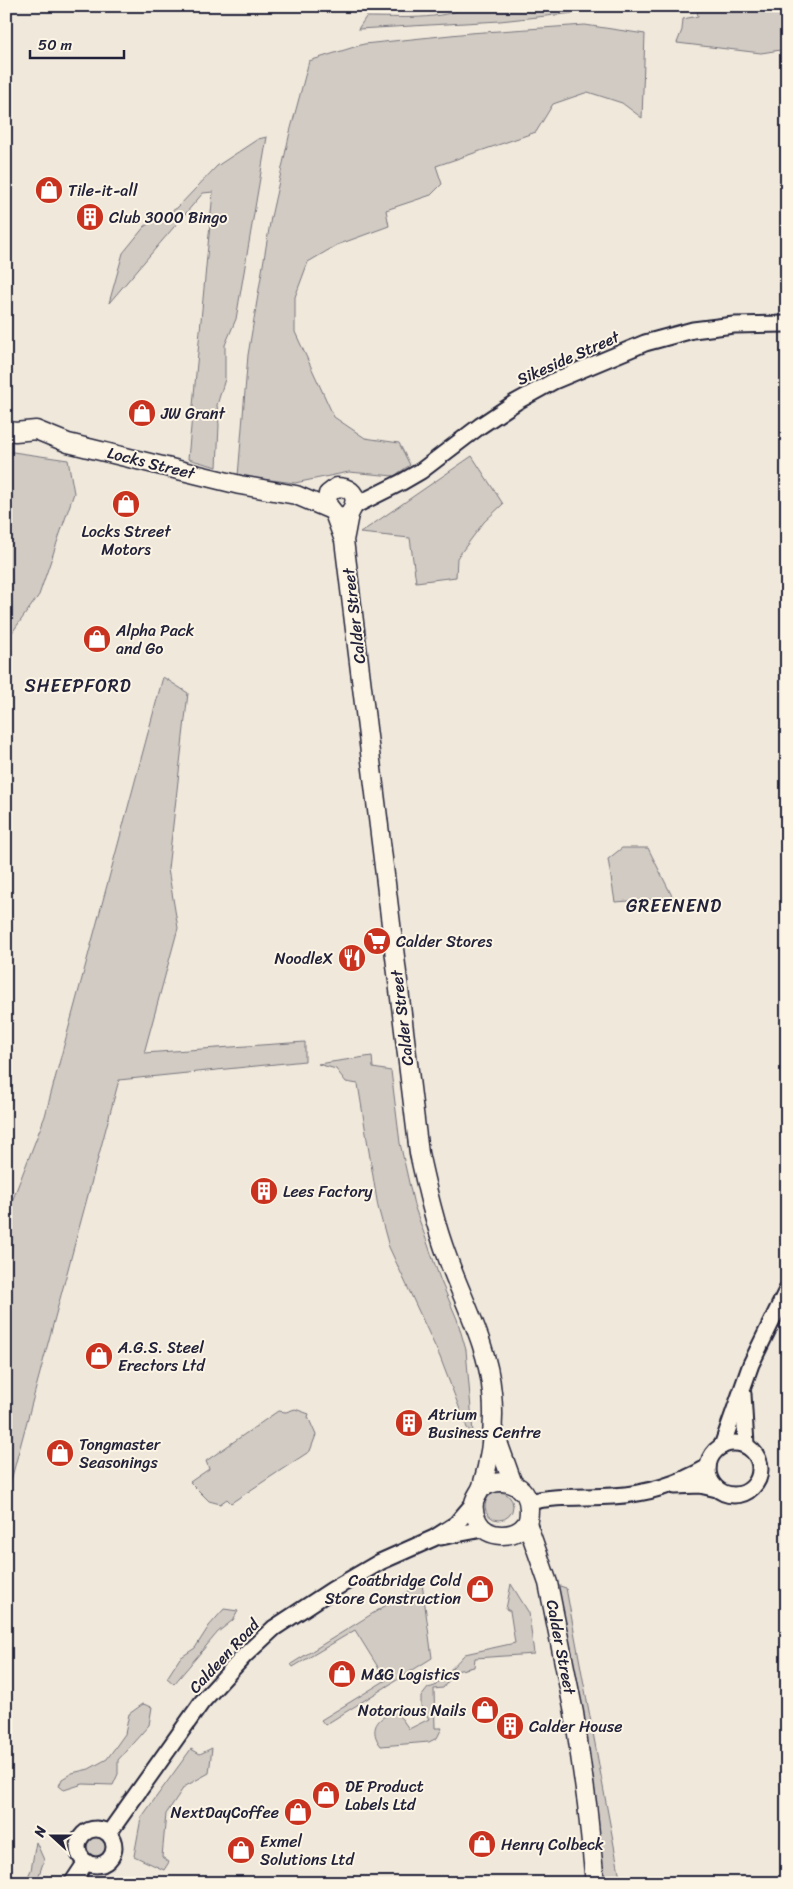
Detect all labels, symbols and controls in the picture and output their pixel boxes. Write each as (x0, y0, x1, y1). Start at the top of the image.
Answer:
scale bar (30, 28, 124, 60)
text: 50 m (38, 32, 73, 58)
shop icon: Tile-it-all (34, 175, 64, 205)
place label: Tile-it-all (68, 176, 138, 205)
building icon: Club 3000 Bingo (75, 202, 105, 232)
place label: Club 3000 Bingo (109, 203, 227, 232)
street label: Sikeside Street (512, 322, 625, 394)
shop icon: JW Grant (127, 398, 157, 428)
place label: JW Grant (160, 399, 225, 428)
street label: Locks Street (104, 438, 198, 488)
shop icon: Locks Street Motors (111, 489, 141, 519)
place label: Locks Street Motors (81, 517, 171, 564)
street label: Calder Street (334, 566, 374, 665)
place label: Alpha Pack and Go (115, 616, 195, 663)
shop icon: Alpha Pack and Go (82, 624, 112, 654)
district label: SHEEPFORD (24, 670, 132, 702)
district label: GREENEND (626, 890, 722, 922)
supermarket icon: Calder Stores (362, 926, 392, 956)
place label: Calder Stores (396, 927, 493, 956)
restaurant icon: NoodleX (337, 943, 367, 973)
place label: NoodleX (274, 944, 333, 973)
street label: Calder Street (382, 968, 422, 1067)
building icon: Lees Factory (249, 1176, 279, 1206)
place label: Lees Factory (283, 1177, 373, 1206)
place label: A.G.S. Steel Erectors Ltd (117, 1333, 206, 1380)
shop icon: A.G.S. Steel Erectors Ltd (84, 1341, 114, 1371)
place label: Atrium Business Centre (427, 1400, 541, 1447)
building icon: Atrium Business Centre (394, 1408, 424, 1438)
place label: Tongmaster Seasonings (79, 1430, 162, 1477)
shop icon: Tongmaster Seasonings (45, 1438, 75, 1468)
place label: Coatbridge Cold Store Construction (325, 1566, 463, 1613)
shop icon: Coatbridge Cold Store Construction (465, 1574, 495, 1604)
street label: Calder Street (538, 1597, 584, 1697)
street label: Caldeen Road (181, 1611, 268, 1700)
shop icon: M&G Logistics (327, 1659, 357, 1689)
place label: M&G Logistics (361, 1660, 461, 1689)
shop icon: Notorious Nails (470, 1695, 500, 1725)
place label: Notorious Nails (358, 1696, 467, 1725)
building icon: Calder House (495, 1711, 525, 1741)
place label: Calder House (529, 1712, 622, 1741)
place label: DE Product Labels Ltd (345, 1772, 424, 1819)
shop icon: DE Product Labels Ltd (311, 1780, 341, 1810)
shop icon: NextDayCoffee (283, 1797, 313, 1827)
place label: NextDayCoffee (171, 1798, 279, 1827)
north arrow (28, 1812, 78, 1862)
text: N (27, 1822, 54, 1841)
place label: Exmel Solutions Ltd (260, 1827, 355, 1874)
shop icon: Henry Colbeck (467, 1829, 497, 1859)
place label: Henry Colbeck (501, 1830, 604, 1859)
shop icon: Exmel Solutions Ltd (226, 1835, 256, 1865)

